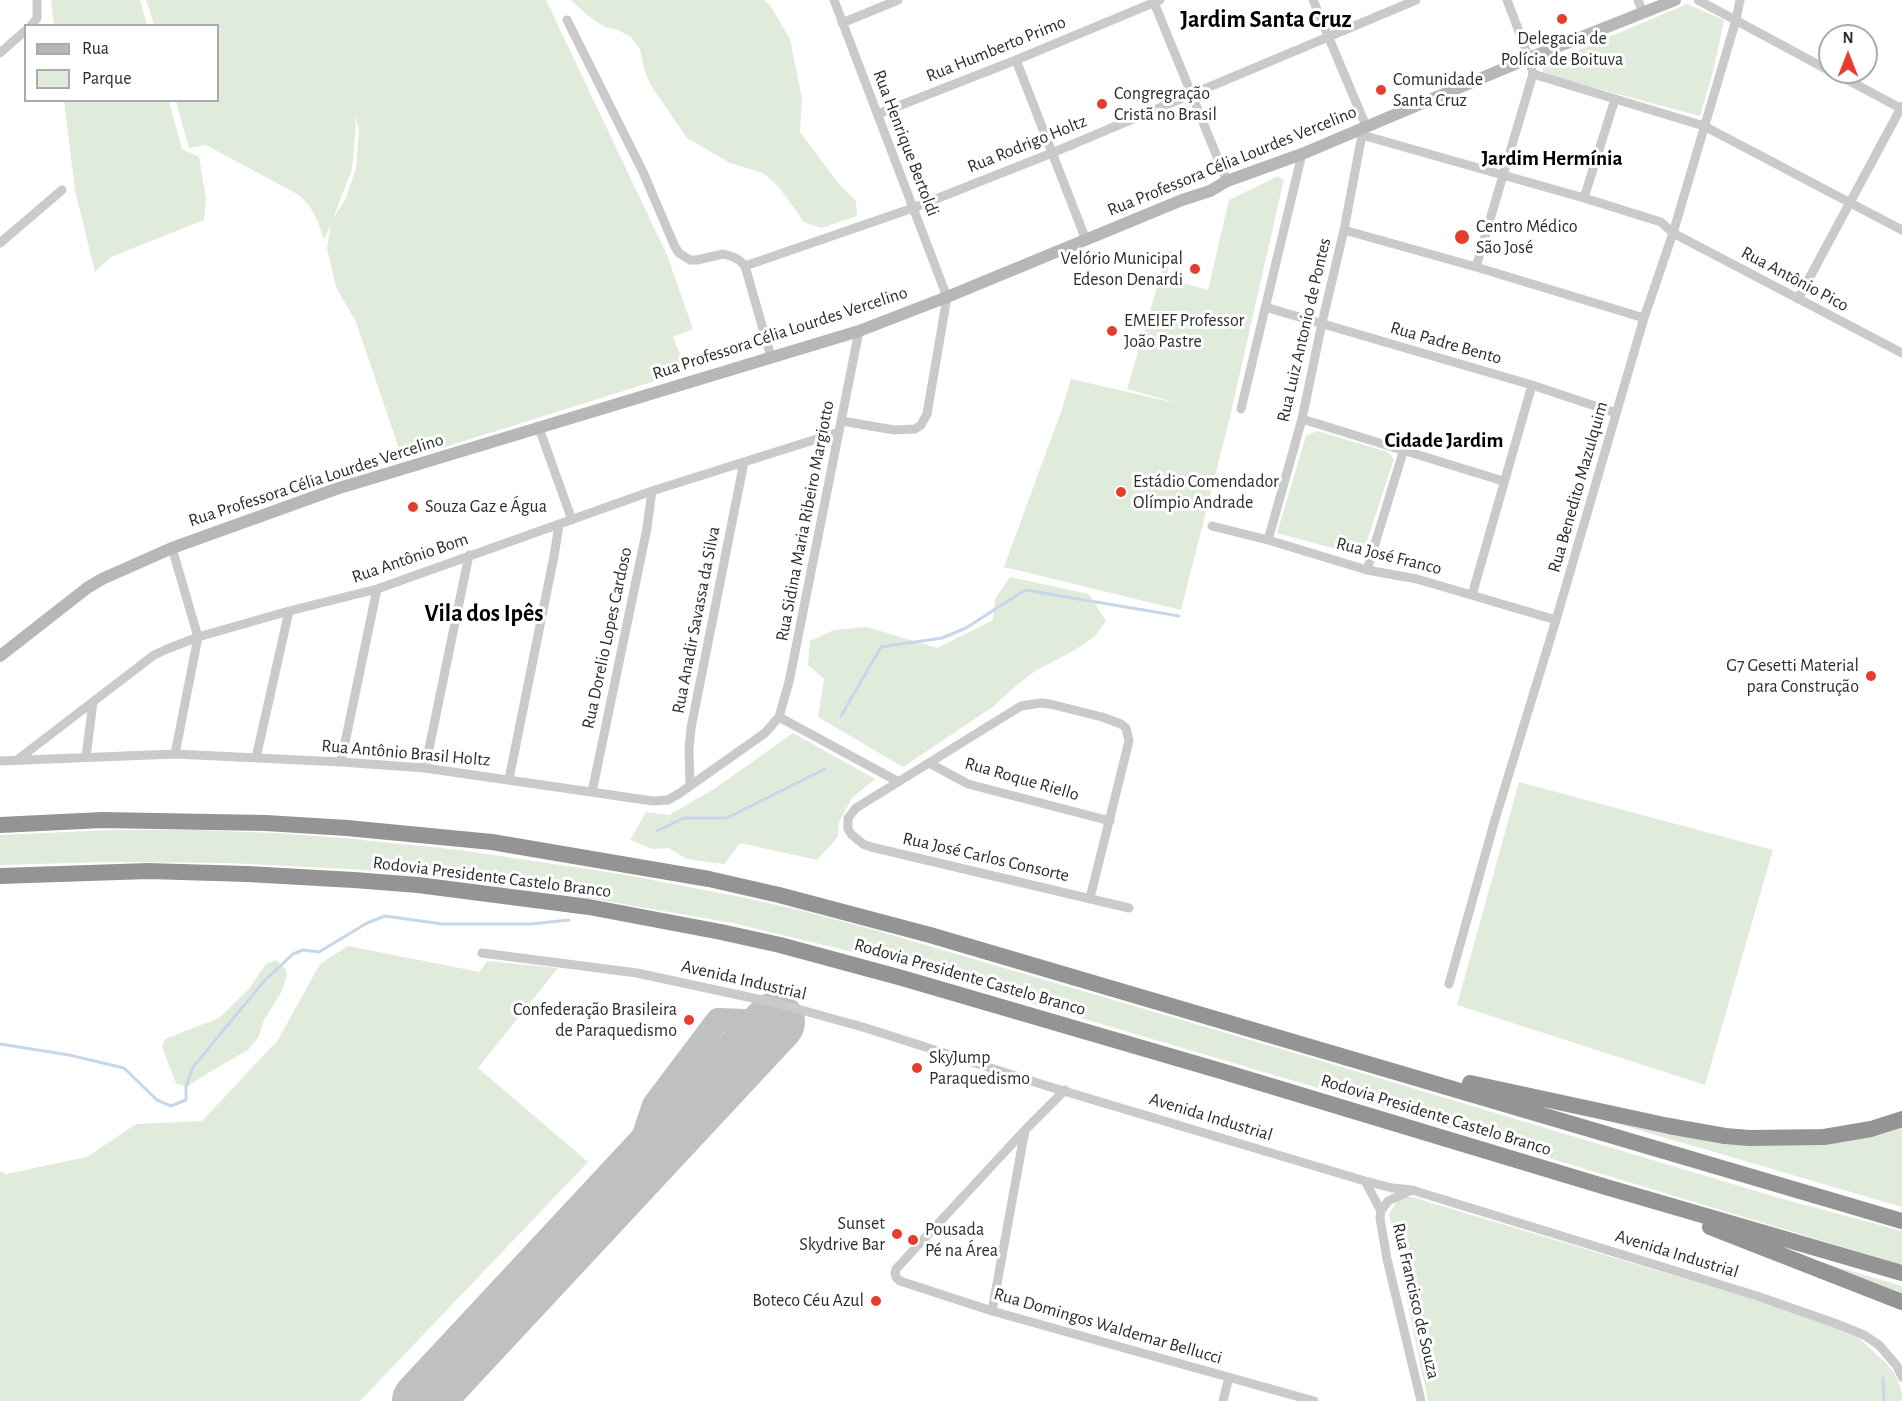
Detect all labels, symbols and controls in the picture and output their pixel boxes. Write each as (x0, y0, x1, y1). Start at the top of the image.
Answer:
district label: Jardim Santa Cruz (1180, 6, 1352, 34)
street label: Rua Humberto Primo (923, 11, 1069, 87)
marker: Delegacia de Polícia de Boituva (1555, 12, 1569, 26)
legend (24, 24, 219, 102)
north arrow (1818, 24, 1878, 84)
place label: Delegacia de Polícia de Boituva (1501, 28, 1623, 70)
text: N (1842, 30, 1854, 46)
text: Rua (82, 40, 109, 58)
street label: Rua Henrique Bertoldi (868, 67, 944, 219)
place label: Comunidade Santa Cruz (1393, 69, 1483, 112)
text: Parque (82, 70, 131, 88)
place label: Congregração Cristã no Brasil (1114, 83, 1217, 125)
marker: Comunidade Santa Cruz (1374, 83, 1388, 97)
marker: Congregração Cristã no Brasil (1095, 97, 1109, 111)
street label: Rua Professora Célia Lourdes Vercelino (1104, 101, 1360, 221)
street label: Rua Rodrigo Holtz (964, 110, 1090, 178)
district label: Jardim Hermínia (1481, 146, 1623, 172)
place label: Centro Médico São José (1476, 216, 1578, 258)
marker: Centro Médico São José (1453, 228, 1471, 246)
street label: Rua Luiz Antonio de Pontes (1272, 236, 1336, 424)
street label: Rua Antônio Pico (1738, 242, 1852, 316)
place label: Velório Municipal Edeson Denardi (1061, 248, 1183, 290)
marker: Velório Municipal Edeson Denardi (1188, 262, 1202, 276)
street label: Rua Professora Célia Lourdes Vercelino (650, 281, 910, 385)
place label: EMEIEF Professor João Pastre (1124, 310, 1244, 352)
street label: Rua Padre Bento (1388, 317, 1504, 369)
marker: EMEIEF Professor João Pastre (1105, 324, 1119, 338)
street label: Rua Sidina Maria Ribeiro Margiotto (771, 399, 839, 643)
street label: Rua Benedito Mazulquim (1543, 399, 1613, 575)
street label: Rua Professora Célia Lourdes Vercelino (186, 428, 446, 532)
district label: Cidade Jardim (1384, 428, 1504, 454)
place label: Estádio Comendador Olímpio Andrade (1133, 471, 1279, 514)
marker: Estádio Comendador Olímpio Andrade (1114, 485, 1128, 499)
place label: Souza Gaz e Água (425, 496, 547, 518)
marker: Souza Gaz e Água (406, 500, 420, 514)
street label: Rua Anadir Savassa da Silva (667, 525, 725, 715)
street label: Rua Antônio Bom (349, 528, 471, 588)
street label: Rua José Franco (1334, 532, 1444, 580)
street label: Rua Dorelio Lopes Cardoso (577, 545, 637, 731)
district label: Vila dos Ipês (425, 600, 543, 628)
place label: G7 Gesetti Material para Construção (1726, 655, 1859, 698)
marker: G7 Gesetti Material para Construção (1864, 669, 1878, 683)
street label: Rua Antônio Brasil Holtz (321, 735, 491, 771)
street label: Rua Roque Riello (962, 752, 1082, 806)
street label: Rua José Carlos Consorte (901, 827, 1071, 887)
street label: Rodovia Presidente Castelo Branco (372, 852, 612, 902)
street label: Rodovia Presidente Castelo Branco (852, 934, 1088, 1020)
street label: Avenida Industrial (679, 955, 809, 1005)
place label: Confederação Brasileira de Paraquedismo (513, 999, 677, 1042)
marker: Confederação Brasileira de Paraquedismo (682, 1013, 696, 1027)
place label: SkyJump Paraquedismo (929, 1047, 1030, 1090)
marker: SkyJump Paraquedismo (910, 1061, 924, 1075)
street label: Rodovia Presidente Castelo Branco (1318, 1070, 1554, 1160)
street label: Avenida Industrial (1147, 1088, 1275, 1146)
place label: Sunset Skydrive Bar (799, 1213, 885, 1256)
place label: Pousada Pé na Área (925, 1219, 998, 1262)
street label: Rua Francisco de Souza (1388, 1221, 1444, 1381)
street label: Avenida Industrial (1613, 1225, 1741, 1283)
marker: Sunset Skydrive Bar (890, 1227, 904, 1241)
marker: Pousada Pé na Área (906, 1233, 920, 1247)
street label: Rua Domingos Waldemar Bellucci (991, 1283, 1225, 1369)
place label: Boteco Céu Azul (752, 1290, 864, 1312)
marker: Boteco Céu Azul (869, 1294, 883, 1308)

